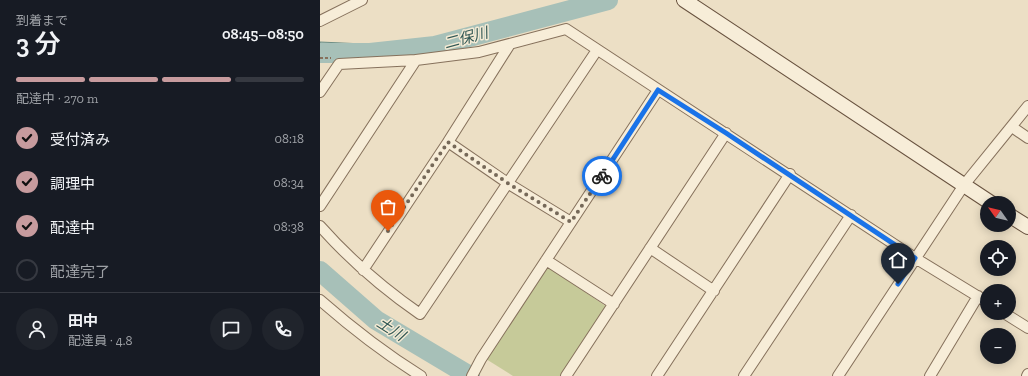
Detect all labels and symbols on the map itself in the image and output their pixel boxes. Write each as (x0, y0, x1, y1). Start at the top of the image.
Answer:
water label: 二保川 (442, 23, 492, 53)
courier (582, 156, 622, 196)
pin (371, 190, 405, 231)
north arrow (980, 196, 1016, 232)
pin (881, 243, 915, 284)
water label: 土川 (374, 313, 410, 346)

